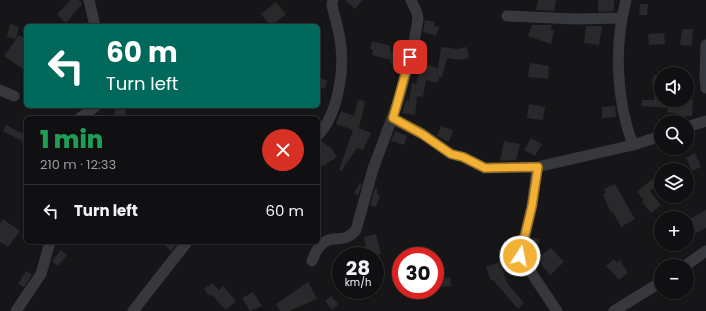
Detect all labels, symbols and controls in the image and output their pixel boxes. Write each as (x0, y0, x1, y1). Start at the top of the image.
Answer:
text: 60 m (106, 33, 178, 72)
icon: left (40, 40, 92, 92)
pin (393, 40, 427, 74)
icon: arrive (399, 46, 421, 68)
map controls (654, 67, 694, 299)
button: sound (654, 67, 694, 107)
text: Turn left (106, 71, 178, 96)
button: search (654, 115, 694, 155)
text: 1 min (40, 123, 103, 156)
button: close (262, 129, 304, 171)
text: 210 m · 12:33 (40, 155, 116, 174)
button: layers (654, 163, 694, 203)
icon: left (40, 200, 62, 222)
text: Turn left (74, 200, 138, 221)
text: 60 m (266, 200, 304, 221)
button: + (654, 211, 694, 251)
position arrow (499, 235, 541, 277)
speed limit sign: 30 (392, 247, 444, 299)
text: 28 (346, 254, 370, 282)
button: − (654, 259, 694, 299)
text: km/h (345, 275, 371, 290)

